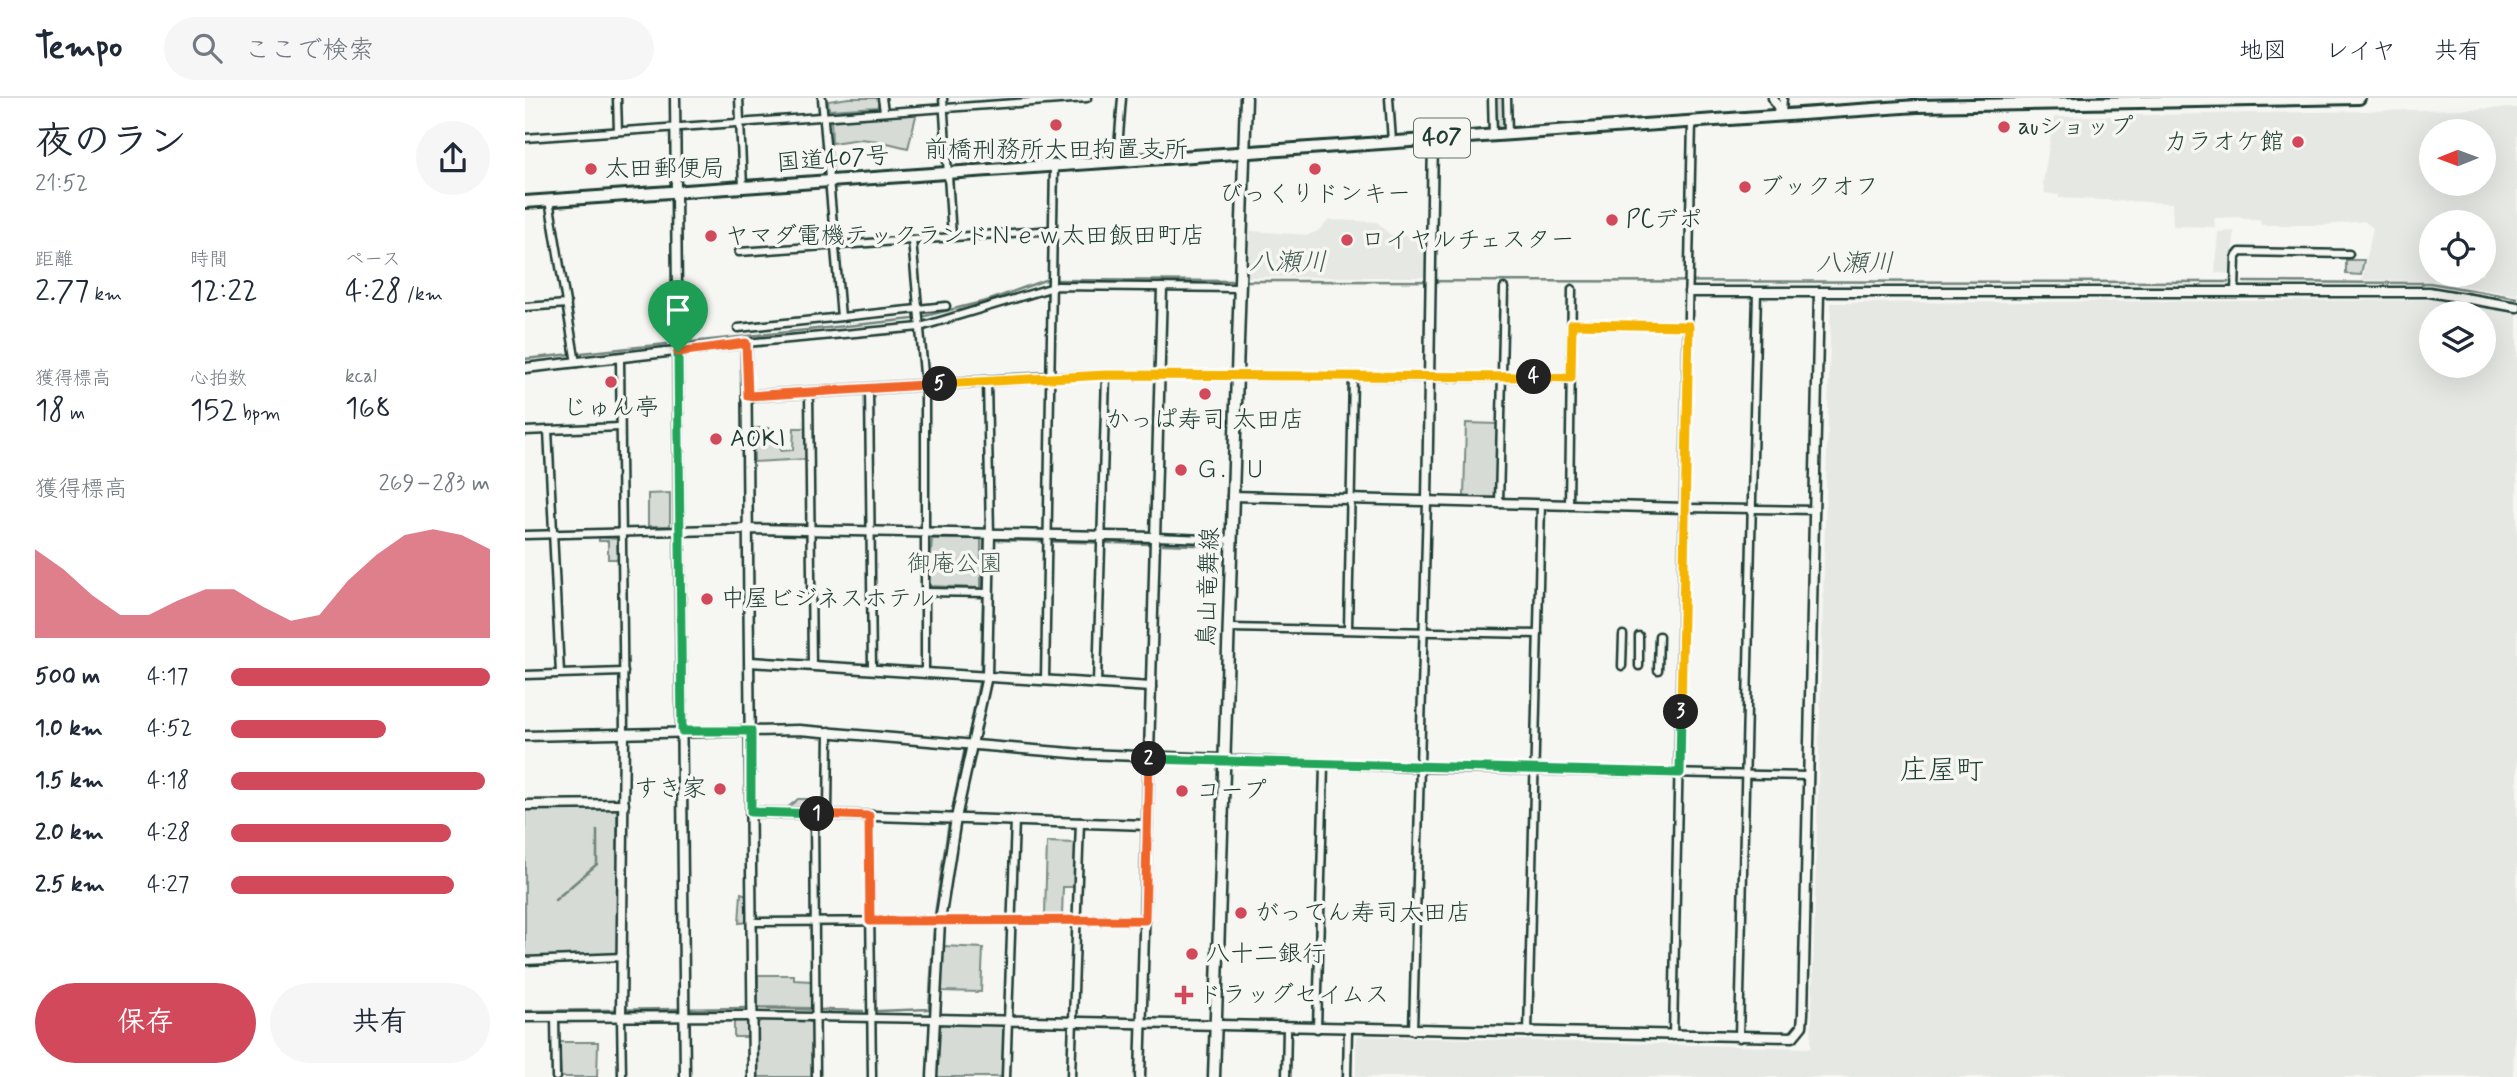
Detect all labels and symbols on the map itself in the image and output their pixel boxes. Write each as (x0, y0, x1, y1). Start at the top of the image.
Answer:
place label: auショップ (2018, 112, 2134, 143)
marker: 前橋刑務所大田拘置支所 (1048, 117, 1064, 133)
road number: 407 (1414, 118, 1470, 158)
marker: auショップ (1996, 119, 2012, 135)
north arrow (2419, 119, 2495, 196)
place label: カラオケ館 (2164, 127, 2284, 158)
marker: カラオケ館 (2290, 134, 2306, 150)
place label: 前橋刑務所大田拘置支所 (924, 135, 1188, 166)
street label: 国道407号 (776, 141, 890, 179)
place label: 太田郵便局 (605, 154, 725, 185)
marker: 太田郵便局 (583, 161, 599, 177)
marker: びっくりドンキー (1307, 161, 1323, 177)
place label: ブックオフ (1759, 172, 1879, 203)
place label: びっくりドンキー (1219, 179, 1411, 210)
marker: ブックオフ (1737, 179, 1753, 195)
place label: PCデポ (1626, 205, 1702, 236)
marker: PCデポ (1604, 212, 1620, 228)
place label: ヤマダ電機テックランドＮｅｗ太田飯田町店 (725, 221, 1205, 252)
place label: ロイヤルチェスター (1361, 225, 1575, 256)
marker: ヤマダ電機テックランドＮｅｗ太田飯田町店 (703, 228, 719, 244)
marker: ロイヤルチェスター (1339, 232, 1355, 248)
water label: 八瀬川 (1249, 246, 1327, 280)
water label: 八瀬川 (1816, 247, 1894, 281)
pin (648, 280, 708, 352)
pin: 4 (1517, 360, 1551, 394)
pin: 5 (923, 366, 957, 402)
marker: じゅん亭 (603, 374, 619, 390)
marker: かっぱ寿司 太田店 (1197, 386, 1213, 402)
place label: じゅん亭 (563, 393, 659, 424)
place label: かっぱ寿司 太田店 (1106, 405, 1304, 436)
place label: AOKI (730, 424, 786, 455)
marker: AOKI (708, 431, 724, 447)
place label: Ｇ．Ｕ (1195, 455, 1267, 486)
marker: Ｇ．Ｕ (1173, 462, 1189, 478)
street label: 鳥山竜舞線 (1191, 526, 1227, 648)
park label: 御庵公園 (907, 549, 1003, 580)
place label: 中屋ビジネスホテル (721, 584, 935, 615)
marker: 中屋ビジネスホテル (699, 591, 715, 607)
pin: 3 (1663, 694, 1699, 730)
pin: 2 (1131, 742, 1167, 776)
district label: 庄屋町 (1900, 753, 1984, 790)
place label: すき家 (634, 774, 706, 805)
place label: コープ (1196, 776, 1267, 807)
marker: すき家 (712, 781, 728, 797)
marker: コープ (1174, 783, 1190, 799)
pin: 1 (799, 796, 835, 832)
place label: がってん寿司太田店 (1255, 898, 1471, 929)
marker: がってん寿司太田店 (1233, 905, 1249, 921)
place label: 八十二銀行 (1206, 939, 1326, 970)
marker: 八十二銀行 (1184, 946, 1200, 962)
place label: ドラッグセイムス (1198, 980, 1389, 1011)
marker: ドラッグセイムス (1176, 987, 1192, 1003)

